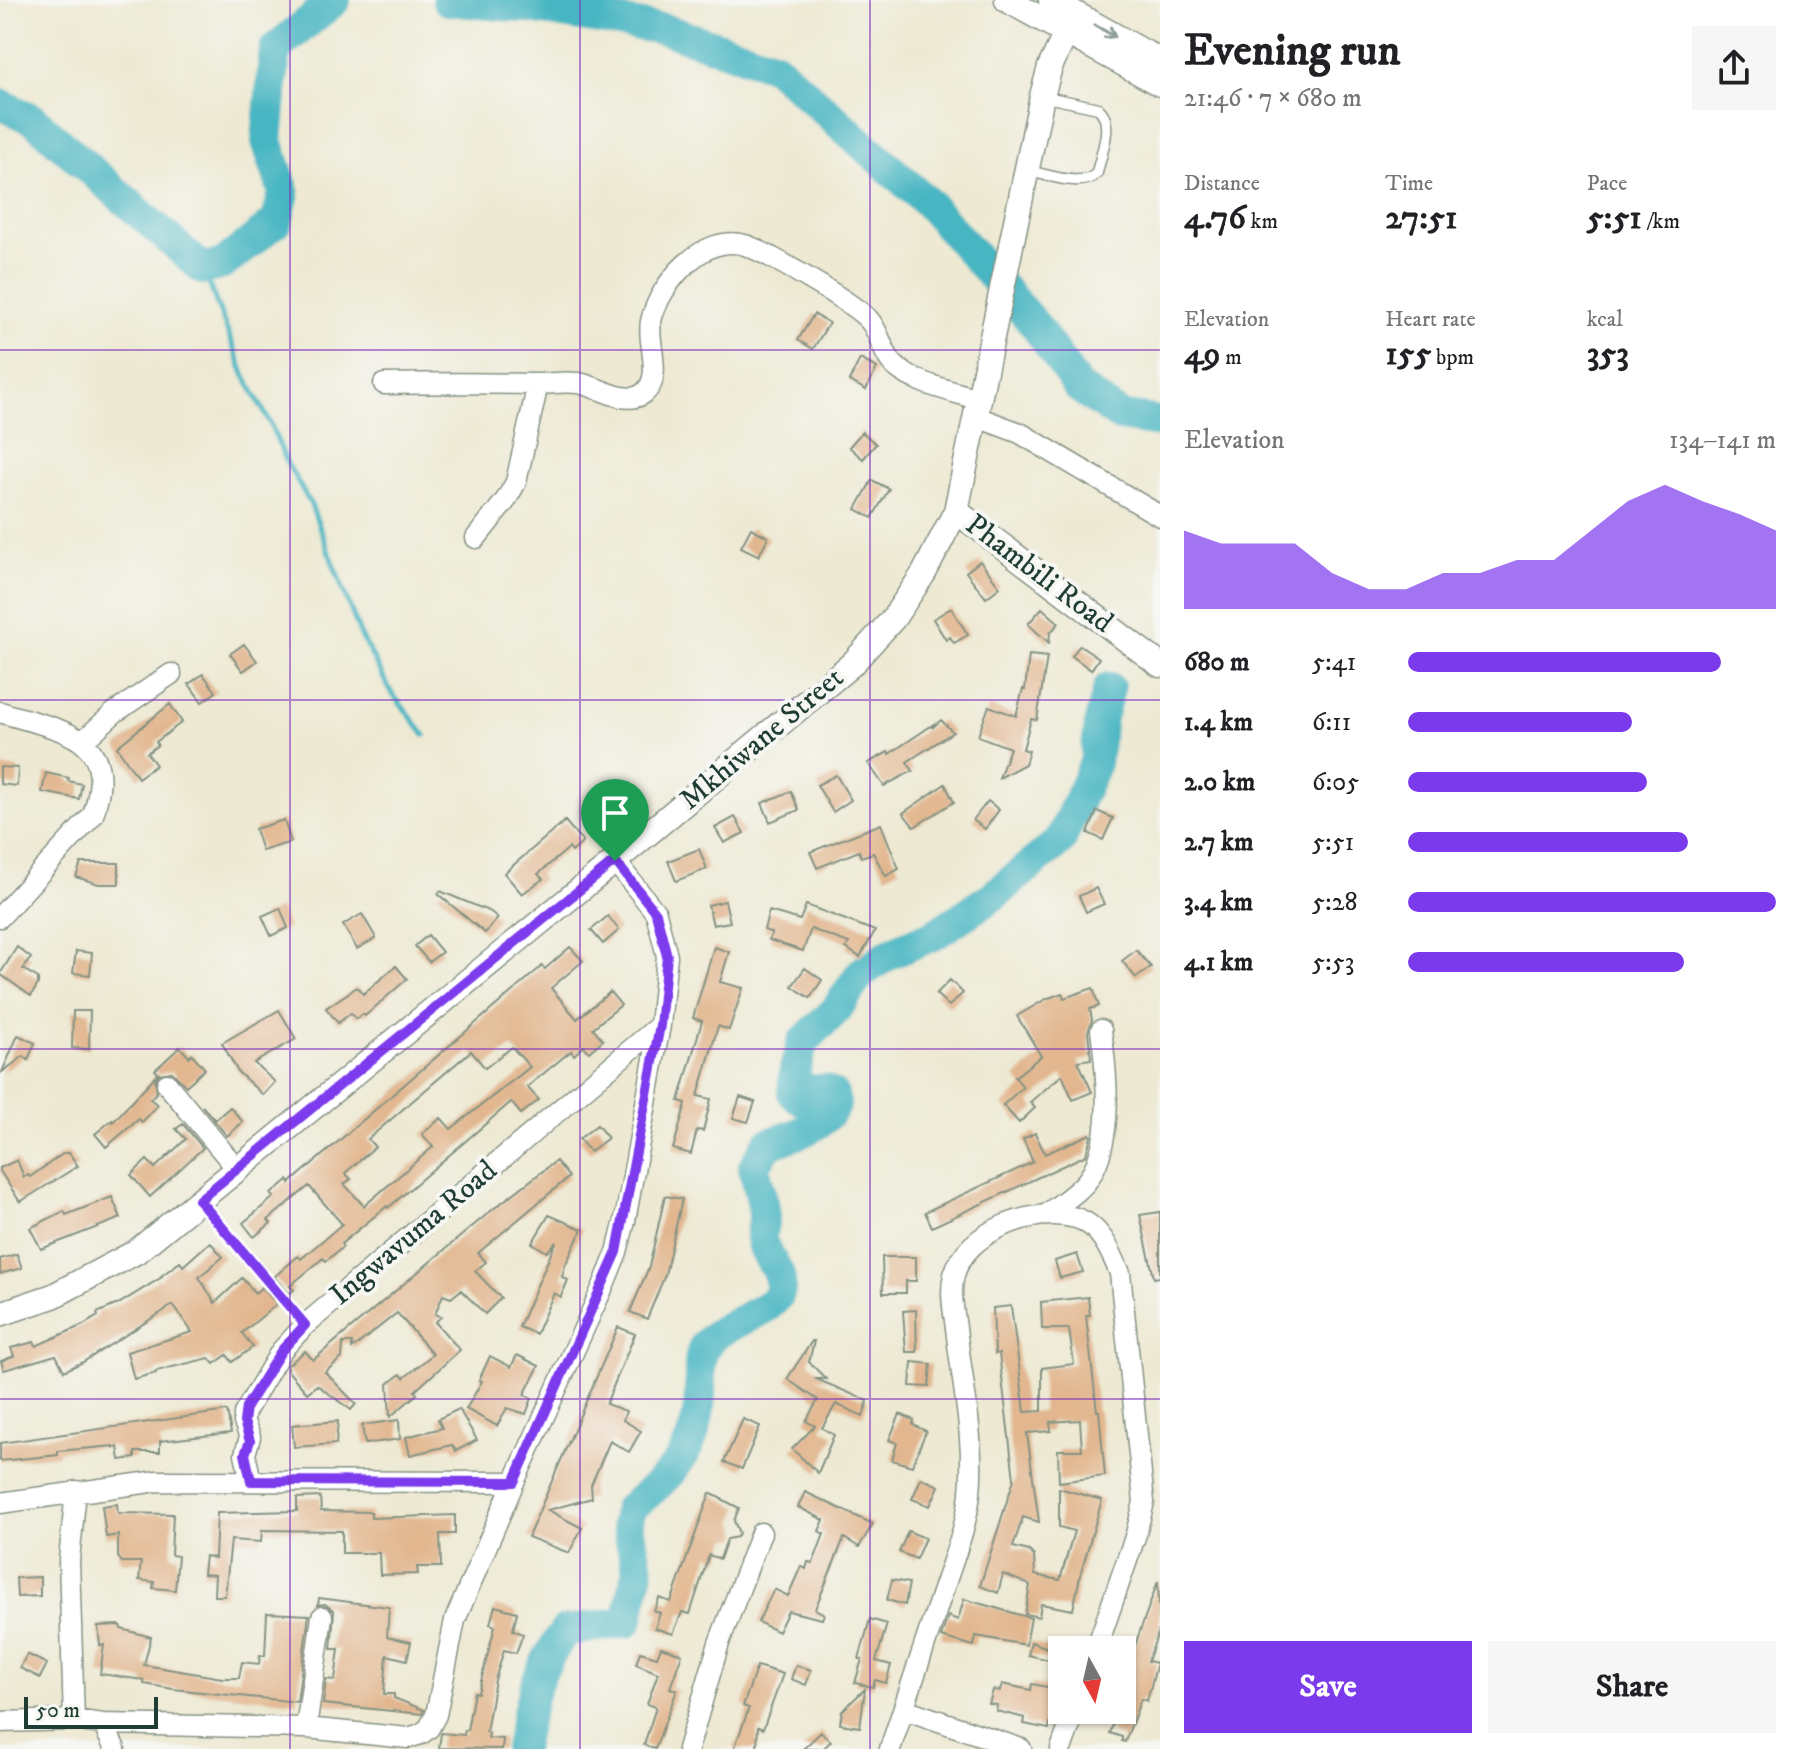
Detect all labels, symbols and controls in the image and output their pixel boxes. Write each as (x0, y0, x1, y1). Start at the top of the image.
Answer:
one-way arrow (1093, 24, 1117, 39)
text: Evening run (1184, 24, 1401, 79)
button: share (1692, 26, 1776, 110)
text: 21:46 · 7 × 680 m (1184, 82, 1362, 115)
text: Distance (1184, 170, 1260, 197)
text: Time (1385, 170, 1433, 197)
text: Pace (1587, 170, 1627, 197)
text: 4.76 (1184, 197, 1246, 239)
text: 27:51 (1385, 197, 1457, 239)
text: 5:51 (1587, 197, 1642, 239)
text: km (1246, 208, 1278, 235)
text: /km (1642, 208, 1680, 235)
text: Elevation (1184, 306, 1269, 333)
text: Heart rate (1385, 306, 1476, 333)
text: kcal (1587, 306, 1623, 333)
text: 49 (1184, 333, 1221, 375)
text: 155 (1385, 333, 1431, 375)
text: 353 (1587, 333, 1629, 375)
text: m (1221, 344, 1242, 371)
text: bpm (1431, 344, 1474, 371)
text: Elevation (1184, 424, 1285, 457)
text: 134–141 m (1669, 424, 1776, 457)
street label: Phambili Road (958, 506, 1120, 642)
text: 680 m (1184, 646, 1250, 679)
text: 5:41 (1312, 646, 1356, 679)
street label: Mkhiwane Street (672, 660, 852, 818)
text: 1.4 km (1184, 706, 1253, 739)
text: 6:11 (1312, 706, 1351, 739)
text: 2.0 km (1184, 766, 1255, 799)
text: 6:05 (1312, 766, 1359, 799)
pin (581, 779, 649, 861)
icon: arrive (593, 791, 637, 835)
text: 2.7 km (1184, 826, 1253, 859)
text: 5:51 (1312, 826, 1354, 859)
text: 3.4 km (1184, 886, 1253, 919)
text: 5:28 (1312, 886, 1358, 919)
text: 4.1 km (1184, 946, 1253, 979)
text: 5:53 (1312, 946, 1354, 979)
street label: Ingwavuma Road (323, 1152, 505, 1314)
north arrow (1048, 1636, 1136, 1724)
map controls (1048, 1636, 1136, 1724)
button: Save (1184, 1641, 1472, 1733)
button: Share (1488, 1641, 1776, 1733)
scale bar (24, 1693, 158, 1729)
text: 50 m (36, 1697, 80, 1724)

